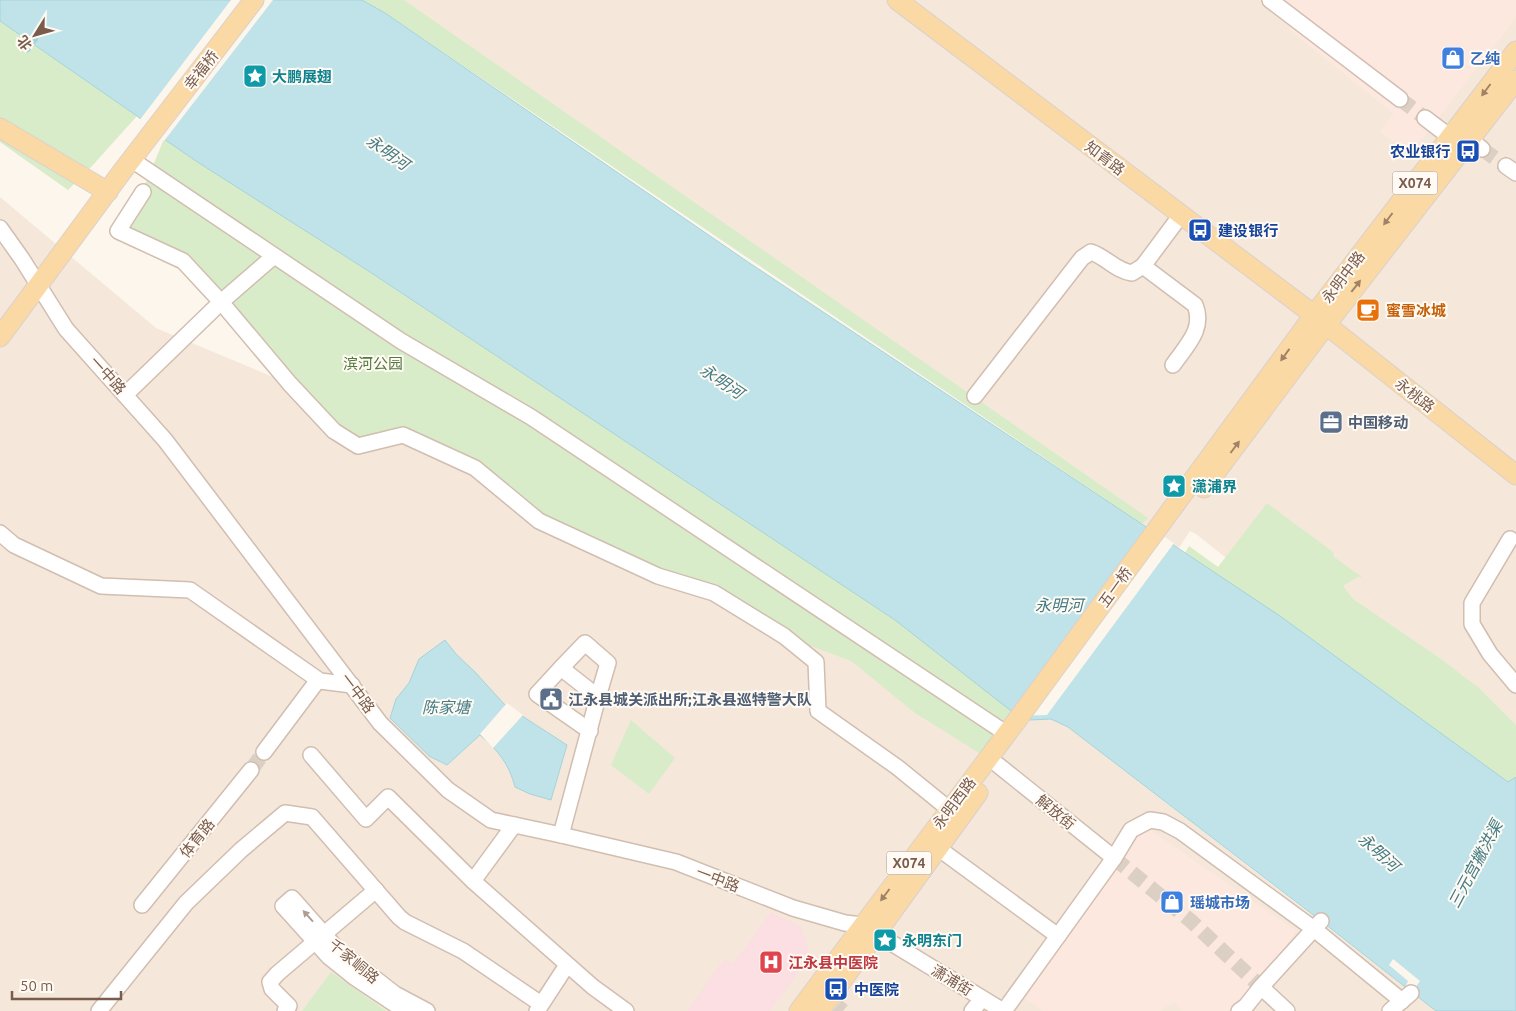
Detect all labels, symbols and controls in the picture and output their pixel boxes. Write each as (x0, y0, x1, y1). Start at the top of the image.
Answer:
north arrow (10, 10, 60, 60)
text: 北 (14, 32, 35, 53)
shop icon: 乙纯 (1440, 45, 1466, 71)
street label: 幸福桥 (180, 47, 222, 93)
place label: 乙纯 (1470, 50, 1500, 67)
place icon: 大鹏展翅 (242, 63, 268, 89)
place label: 大鹏展翅 (272, 68, 332, 85)
one-way arrow (1481, 83, 1492, 96)
water label: 永明河 (363, 131, 415, 175)
street label: 知青路 (1082, 138, 1128, 178)
bus stop icon: 农业银行 (1455, 138, 1481, 164)
place label: 农业银行 (1390, 143, 1450, 160)
road number: X074 (1392, 172, 1438, 194)
one-way arrow (1382, 212, 1393, 225)
bus stop icon: 建设银行 (1187, 217, 1213, 243)
place label: 建设银行 (1218, 222, 1278, 239)
street label: 永明中路 (1318, 248, 1368, 306)
one-way arrow (1351, 280, 1361, 293)
cafe icon: 蜜雪冰城 (1355, 297, 1381, 323)
place label: 蜜雪冰城 (1386, 302, 1446, 319)
one-way arrow (1280, 348, 1290, 362)
street label: 一中路 (87, 353, 129, 397)
park label: 滨河公园 (343, 355, 403, 372)
water label: 永明河 (697, 360, 749, 404)
street label: 永桃路 (1392, 374, 1438, 416)
office icon: 中国移动 (1318, 409, 1344, 435)
place label: 中国移动 (1348, 414, 1408, 431)
one-way arrow (1229, 441, 1240, 454)
place icon: 潇浦界 (1161, 473, 1187, 499)
place label: 潇浦界 (1192, 478, 1237, 495)
street label: 五一桥 (1095, 564, 1135, 610)
water label: 永明河 (1035, 596, 1086, 614)
street label: 一中路 (338, 670, 378, 716)
public building icon: 江永县城关派出所;江永县巡特警大队 (538, 686, 564, 712)
place label: 江永县城关派出所;江永县巡特警大队 (568, 691, 812, 708)
water label: 陈家塘 (422, 698, 473, 716)
street label: 永明西路 (929, 774, 979, 832)
street label: 解放街 (1033, 791, 1079, 833)
street label: 体育路 (176, 815, 218, 861)
water label: 三元宫撇洪渠 (1445, 816, 1506, 911)
water label: 永明河 (1355, 829, 1405, 877)
road number: X074 (886, 851, 932, 874)
street label: 一中路 (694, 863, 742, 895)
one-way arrow (880, 888, 891, 901)
shop icon: 瑶城市场 (1159, 889, 1185, 915)
place label: 瑶城市场 (1190, 894, 1250, 911)
one-way arrow (302, 909, 313, 922)
place icon: 永明东门 (872, 927, 898, 953)
place label: 永明东门 (902, 932, 962, 949)
street label: 千家峒路 (326, 935, 382, 987)
hospital icon: 江永县中医院 (758, 949, 784, 975)
place label: 江永县中医院 (788, 954, 878, 971)
street label: 潇浦街 (928, 961, 976, 999)
scale bar (12, 968, 121, 1000)
bus stop icon: 中医院 (823, 976, 849, 1002)
text: 50 m (20, 977, 53, 994)
place label: 中医院 (854, 981, 899, 998)

